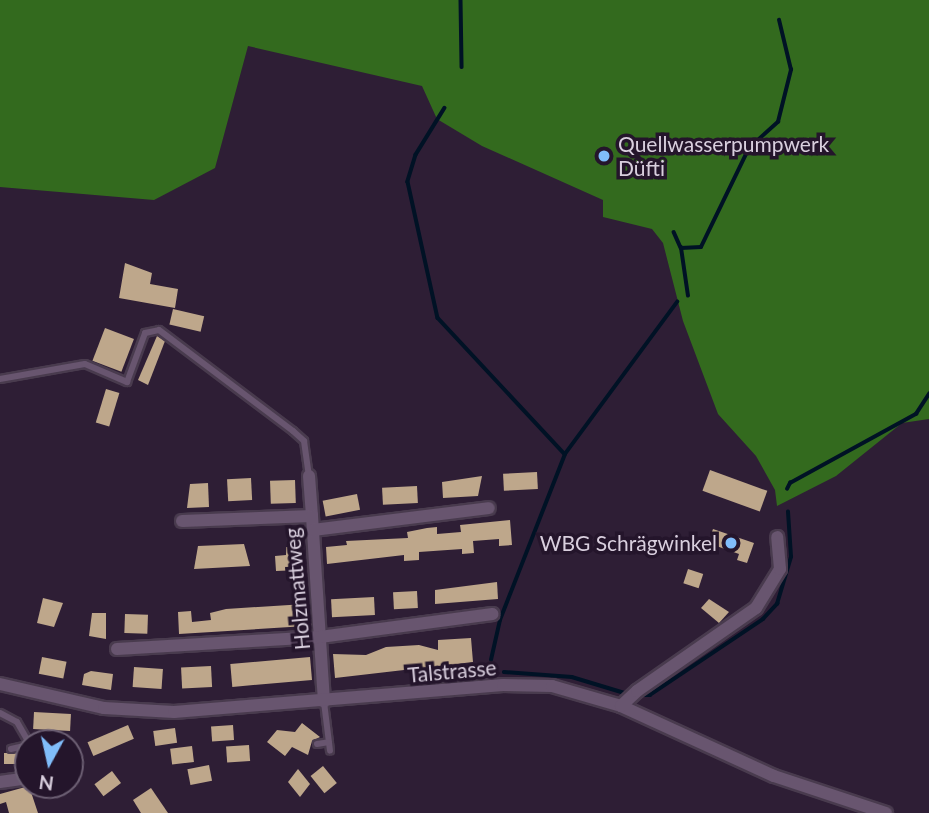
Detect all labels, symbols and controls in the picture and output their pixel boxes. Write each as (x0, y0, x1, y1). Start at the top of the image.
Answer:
place label: Quellwasserpumpwerk Düfti (618, 131, 829, 181)
marker: Quellwasserpumpwerk Düfti (596, 148, 612, 164)
street label: Holzmattweg (279, 527, 315, 651)
place label: WBG Schrägwinkel (540, 530, 717, 556)
marker: WBG Schrägwinkel (723, 535, 739, 551)
street label: Talstrasse (406, 655, 498, 687)
north arrow (14, 729, 84, 799)
text: N (37, 771, 55, 796)

